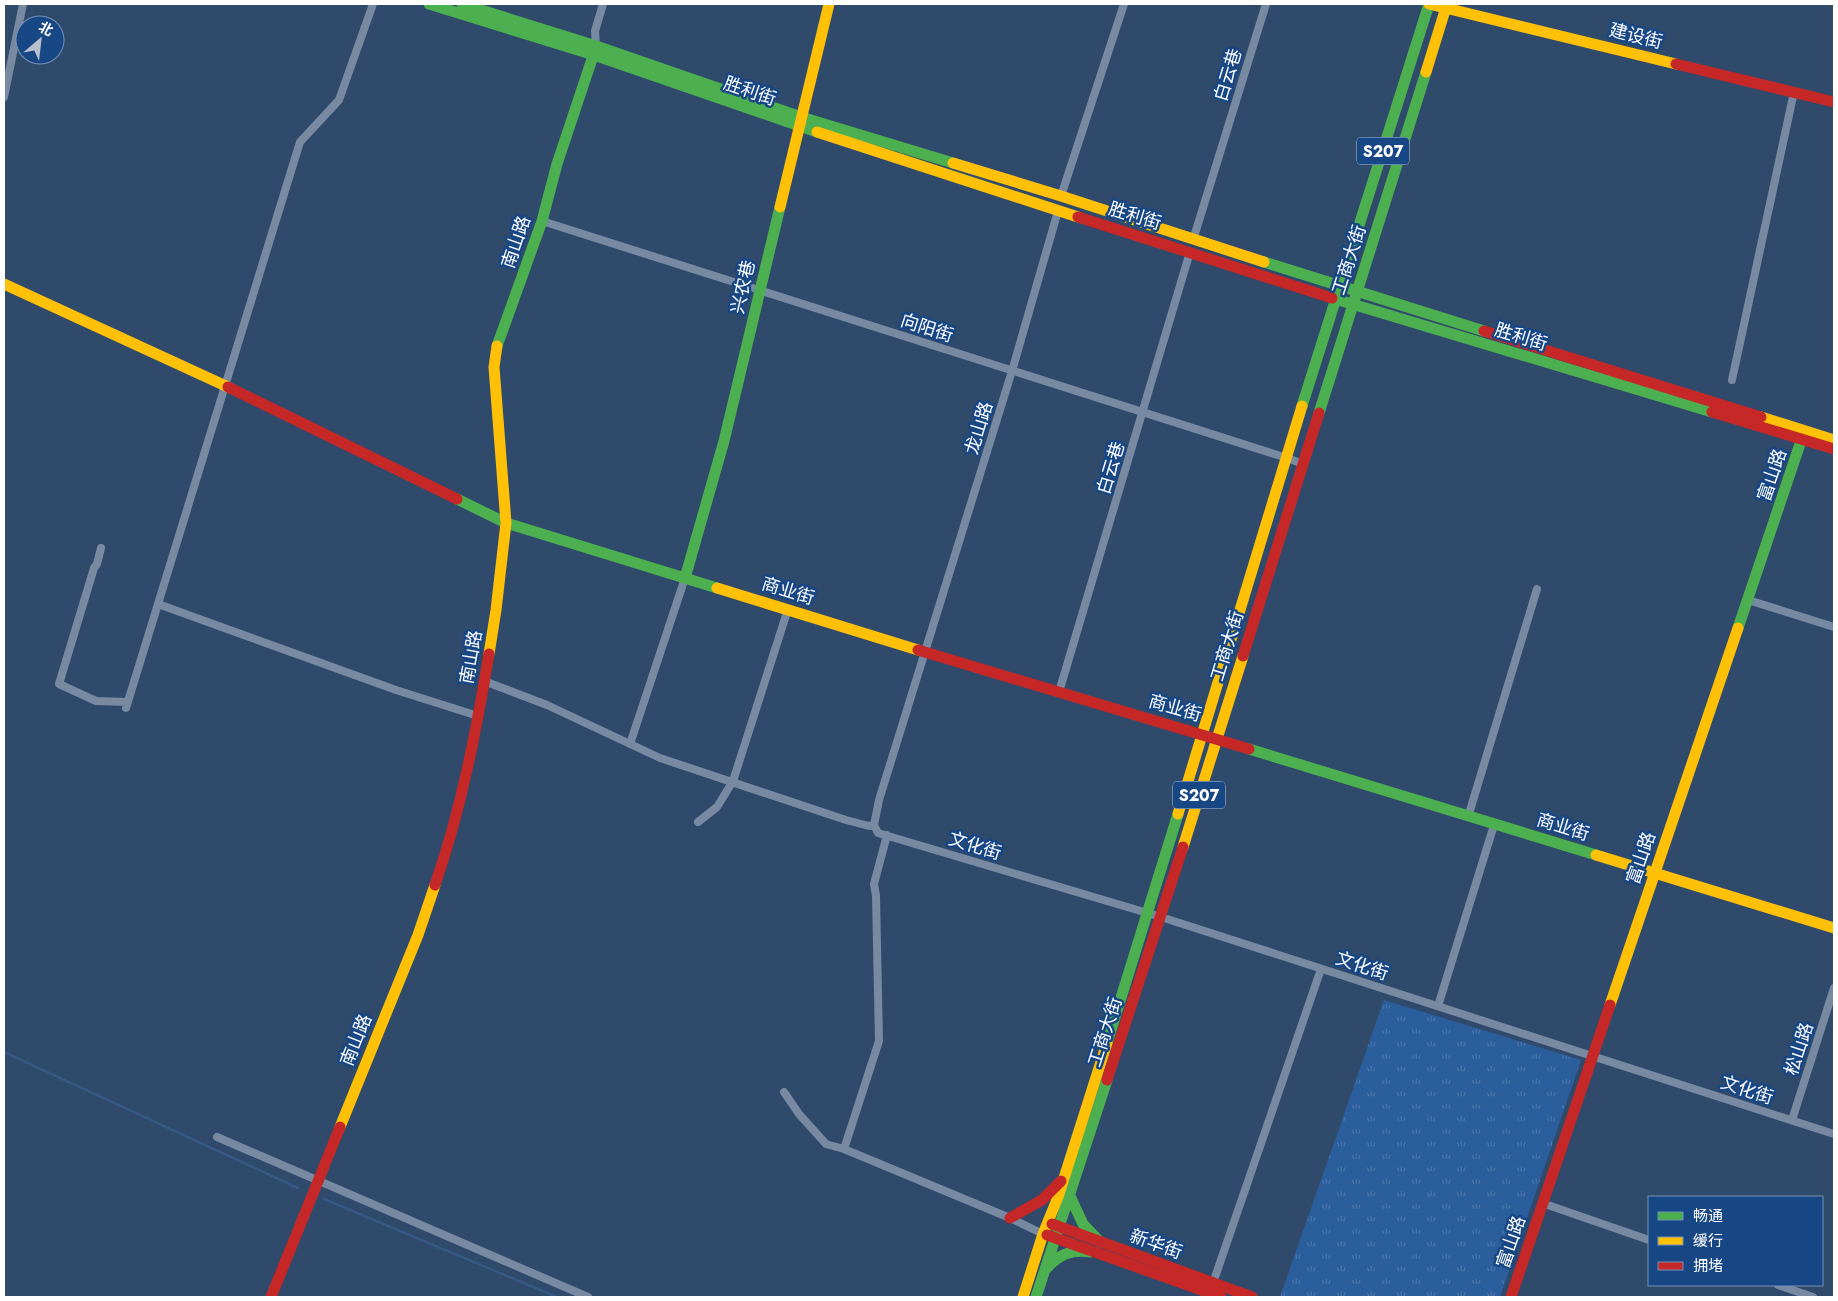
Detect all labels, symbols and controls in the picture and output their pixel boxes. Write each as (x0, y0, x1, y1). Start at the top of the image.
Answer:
north arrow (15, 15, 65, 65)
text: 北 (35, 16, 57, 41)
street label: 建设街 (1607, 17, 1665, 55)
street label: 白云巷 (1208, 45, 1248, 105)
street label: 胜利街 (720, 70, 780, 112)
road number: S207 (1357, 138, 1409, 164)
street label: 胜利街 (1105, 196, 1165, 236)
street label: 南山路 (495, 212, 537, 272)
street label: 工商大街 (1326, 222, 1372, 298)
street label: 兴农巷 (724, 258, 762, 316)
street label: 向阳街 (897, 307, 957, 349)
street label: 胜利街 (1491, 317, 1551, 357)
street label: 龙山路 (959, 398, 999, 458)
street label: 白云巷 (1091, 438, 1131, 498)
street label: 富山路 (1751, 445, 1793, 505)
street label: 商业街 (758, 571, 818, 611)
street label: 工商大街 (1204, 608, 1250, 684)
street label: 南山路 (454, 628, 488, 686)
street label: 商业街 (1145, 688, 1205, 728)
road number: S207 (1173, 782, 1225, 808)
street label: 商业街 (1533, 807, 1593, 847)
street label: 文化街 (945, 826, 1005, 866)
street label: 富山路 (1620, 828, 1662, 888)
street label: 文化街 (1332, 945, 1392, 987)
street label: 工商大街 (1082, 994, 1128, 1070)
street label: 南山路 (334, 1010, 378, 1070)
street label: 松山路 (1778, 1019, 1820, 1079)
street label: 文化街 (1717, 1069, 1777, 1111)
legend (1648, 1196, 1823, 1286)
text: 畅通 (1693, 1205, 1723, 1227)
street label: 富山路 (1490, 1212, 1532, 1272)
street label: 新华街 (1126, 1223, 1186, 1265)
text: 缓行 (1693, 1230, 1723, 1252)
text: 拥堵 (1693, 1255, 1723, 1277)

